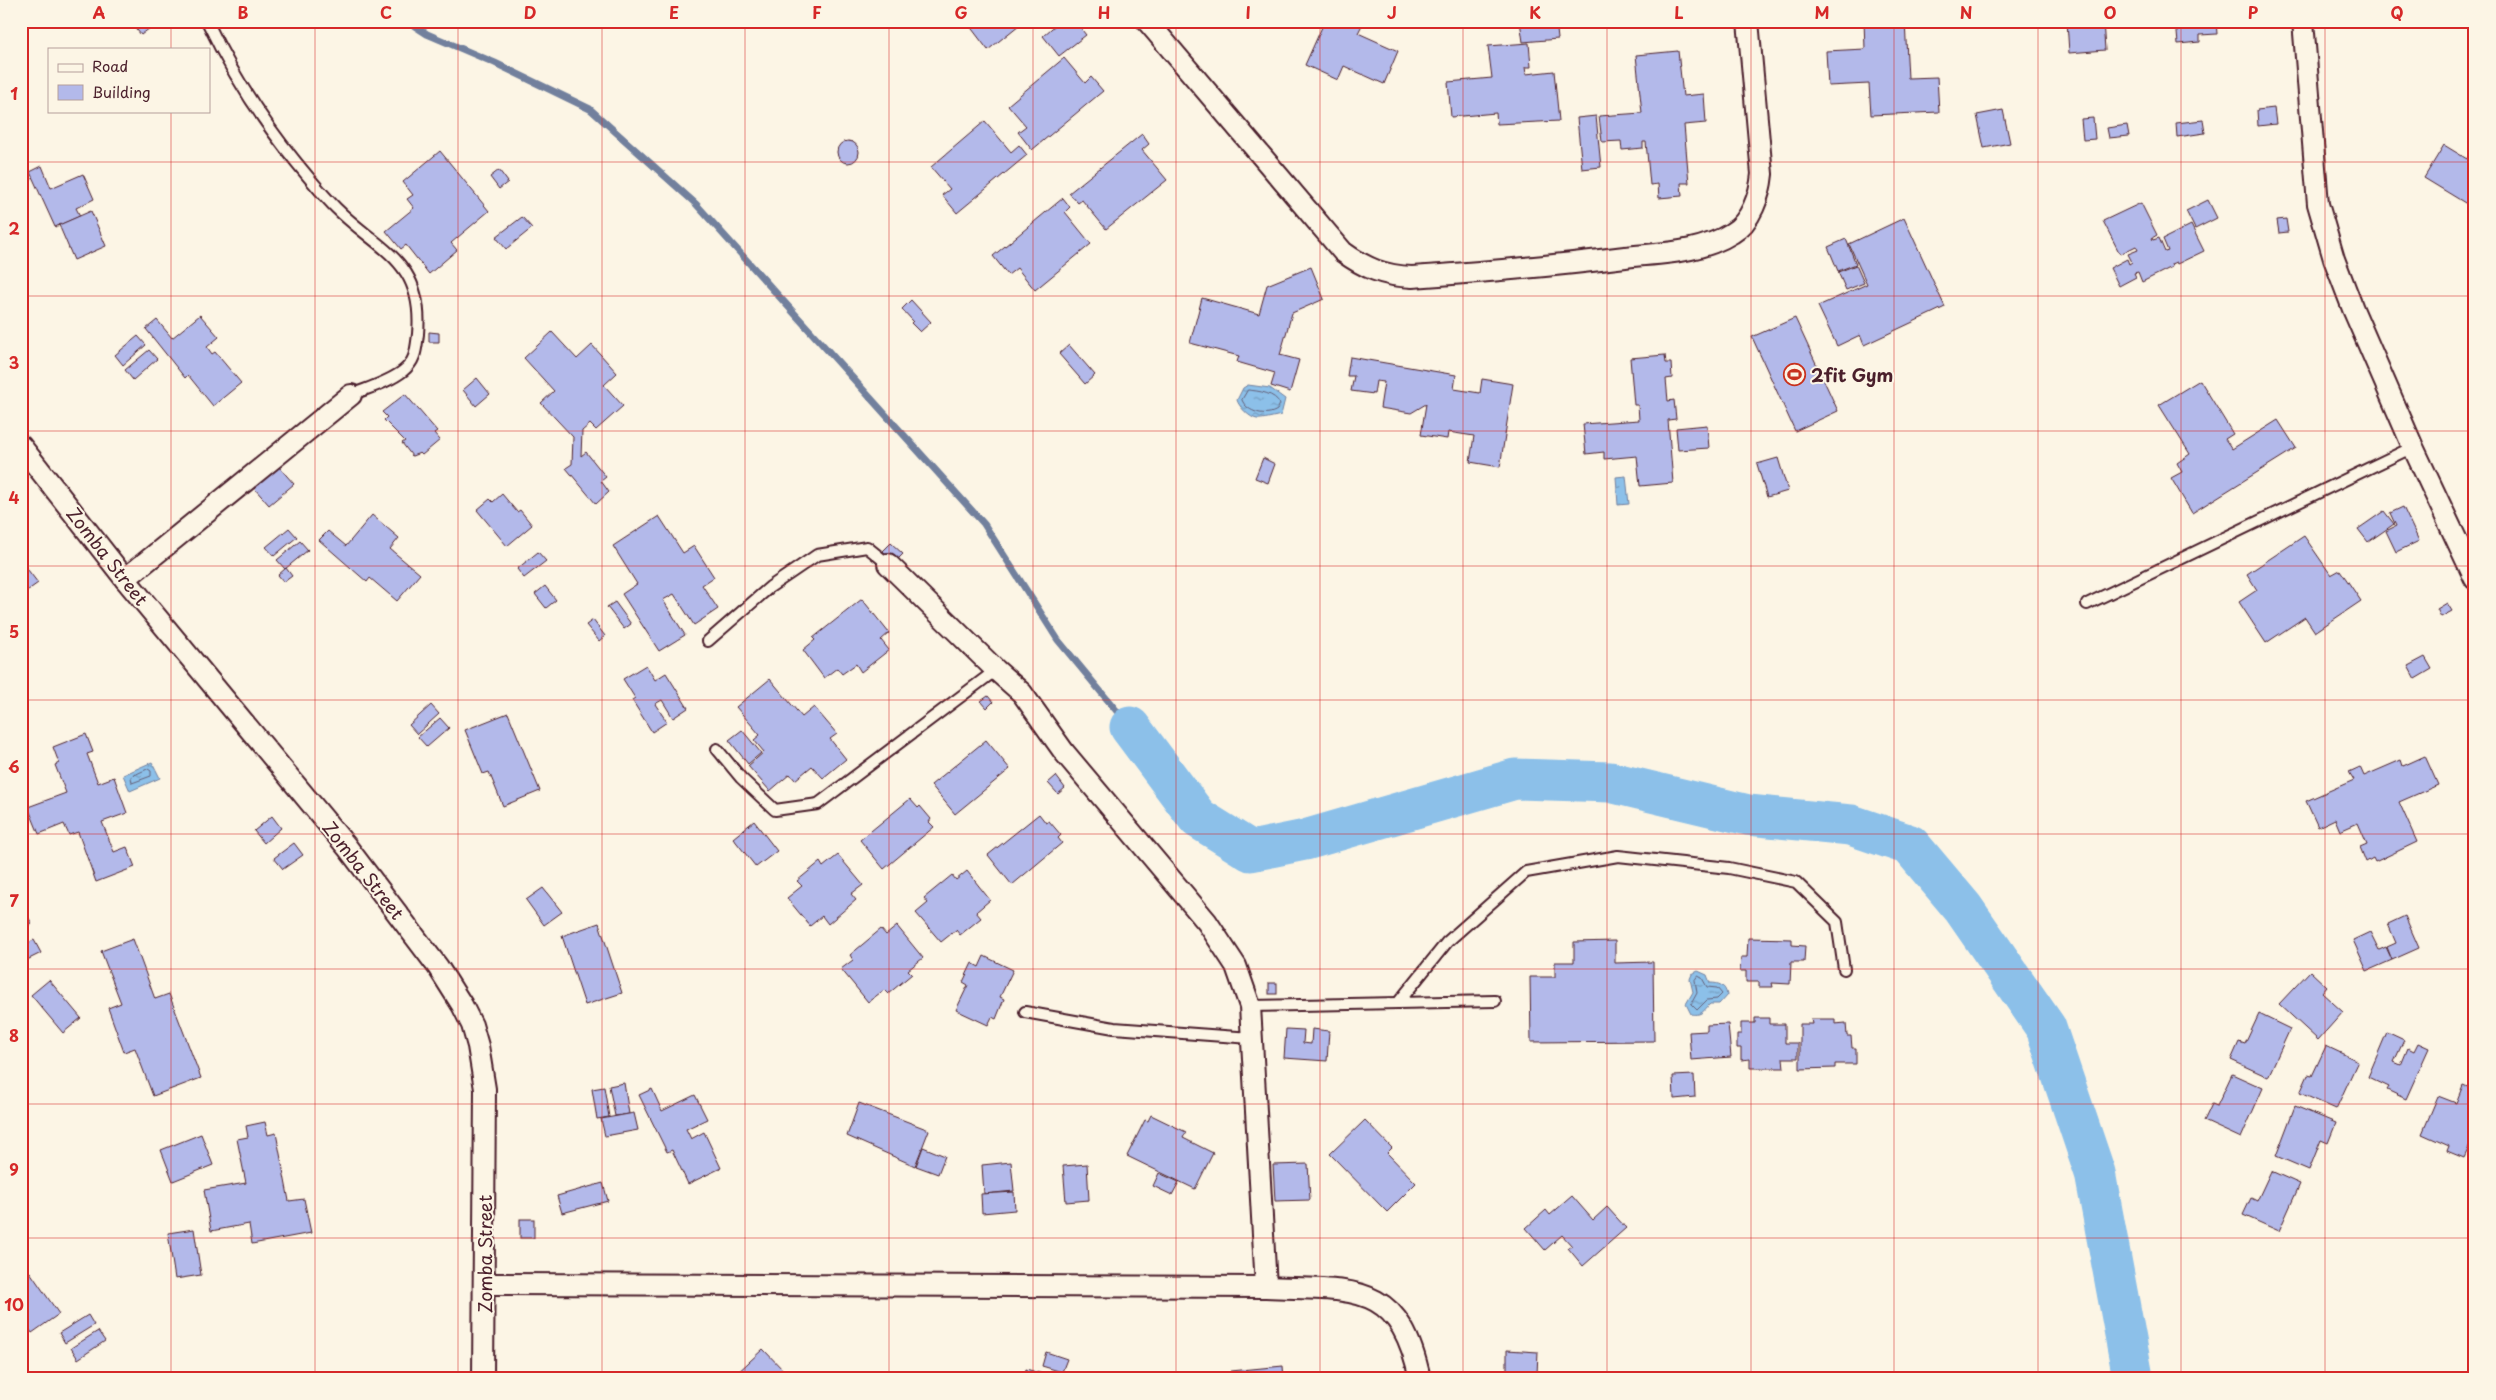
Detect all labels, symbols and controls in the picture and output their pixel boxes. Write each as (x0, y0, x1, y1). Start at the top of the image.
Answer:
text: A (93, 0, 106, 24)
text: B (238, 0, 249, 24)
text: C (380, 0, 392, 24)
text: D (524, 0, 536, 24)
text: E (669, 0, 679, 24)
text: F (812, 0, 822, 24)
text: G (954, 0, 968, 24)
text: H (1098, 0, 1110, 24)
text: I (1245, 0, 1251, 24)
text: J (1387, 0, 1397, 24)
text: K (1529, 0, 1541, 24)
text: L (1674, 0, 1684, 24)
text: M (1814, 0, 1830, 24)
text: N (1960, 0, 1972, 24)
text: O (2104, 0, 2117, 24)
text: P (2248, 0, 2259, 24)
text: Q (2391, 0, 2404, 24)
legend (48, 48, 210, 112)
text: Road (92, 54, 128, 77)
text: Building (92, 80, 151, 103)
text: 1 (10, 81, 18, 105)
text: 2 (8, 216, 20, 240)
text: 3 (9, 350, 19, 374)
place label: 2fit Gym (1811, 361, 1893, 388)
sports icon: 2fit Gym (1783, 362, 1807, 386)
text: 4 (9, 485, 20, 509)
street label: Zomba Street (61, 501, 155, 611)
text: 5 (9, 619, 19, 643)
text: 6 (8, 754, 20, 778)
street label: Zomba Street (317, 815, 411, 925)
text: 7 (9, 888, 19, 912)
text: 8 (9, 1023, 19, 1047)
text: 9 (9, 1157, 19, 1181)
street label: Zomba Street (471, 1195, 498, 1313)
text: 10 (4, 1292, 24, 1316)

